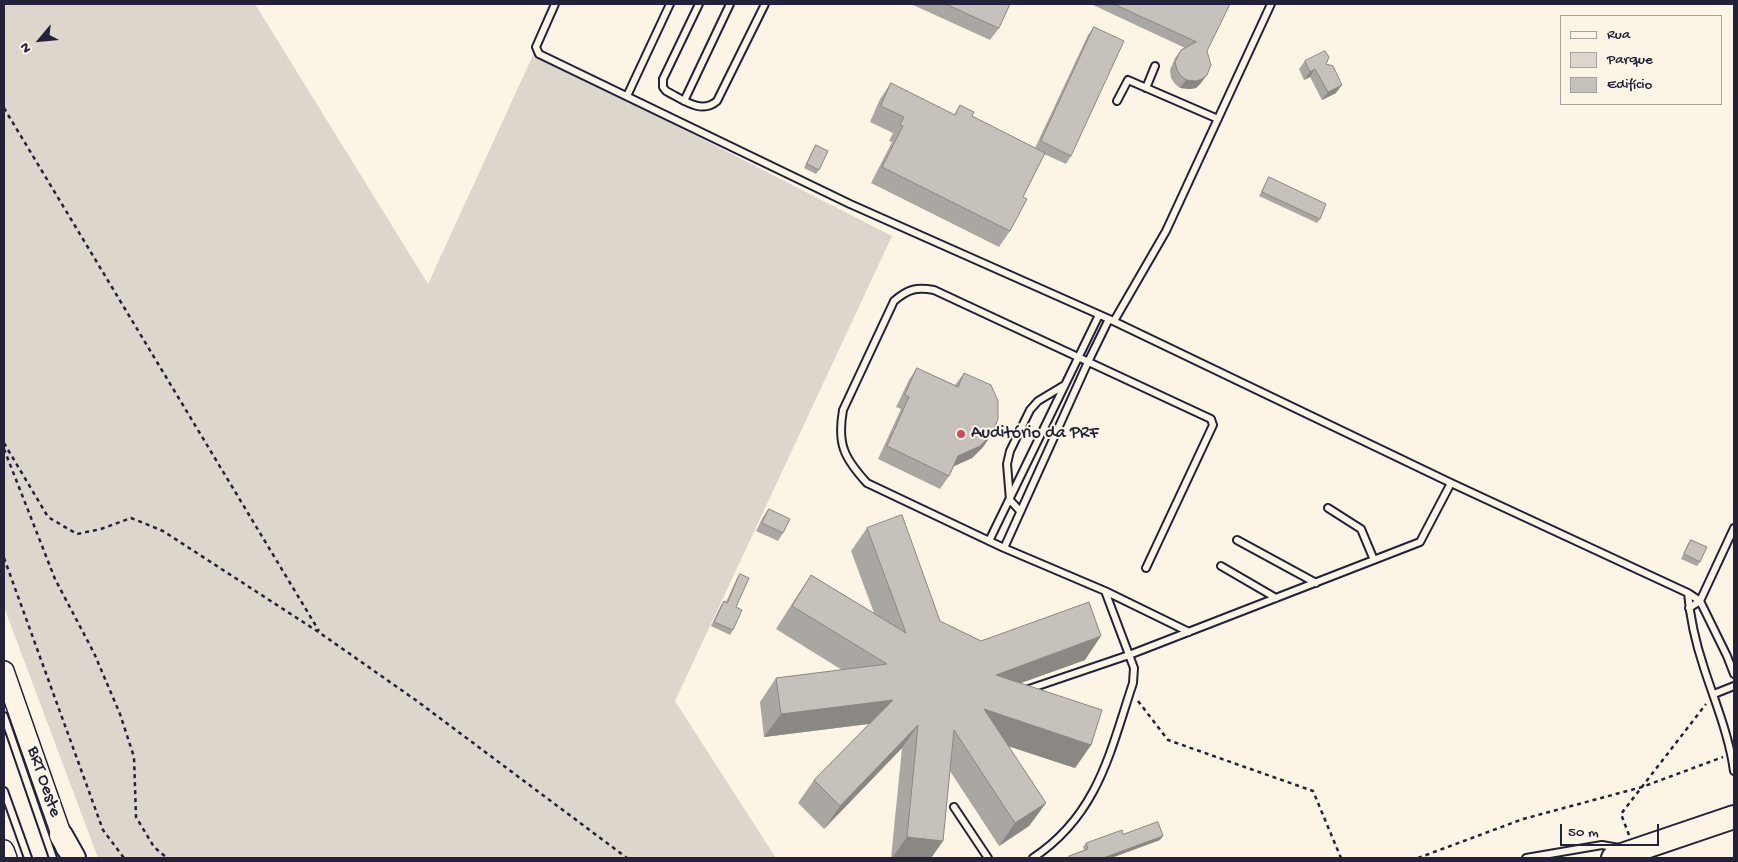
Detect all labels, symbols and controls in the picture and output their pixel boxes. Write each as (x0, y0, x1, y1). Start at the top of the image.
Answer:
north arrow (15, 15, 65, 65)
legend (1560, 15, 1723, 105)
text: Rua (1607, 26, 1630, 44)
text: N (17, 39, 36, 55)
text: Parque (1607, 51, 1653, 69)
text: Edifício (1607, 76, 1652, 94)
place label: Auditório da PRF (971, 423, 1098, 445)
marker: Auditório da PRF (955, 428, 967, 440)
street label: BRT Oeste (21, 744, 65, 820)
scale bar (1563, 814, 1662, 846)
text: 50 m (1568, 824, 1599, 842)

